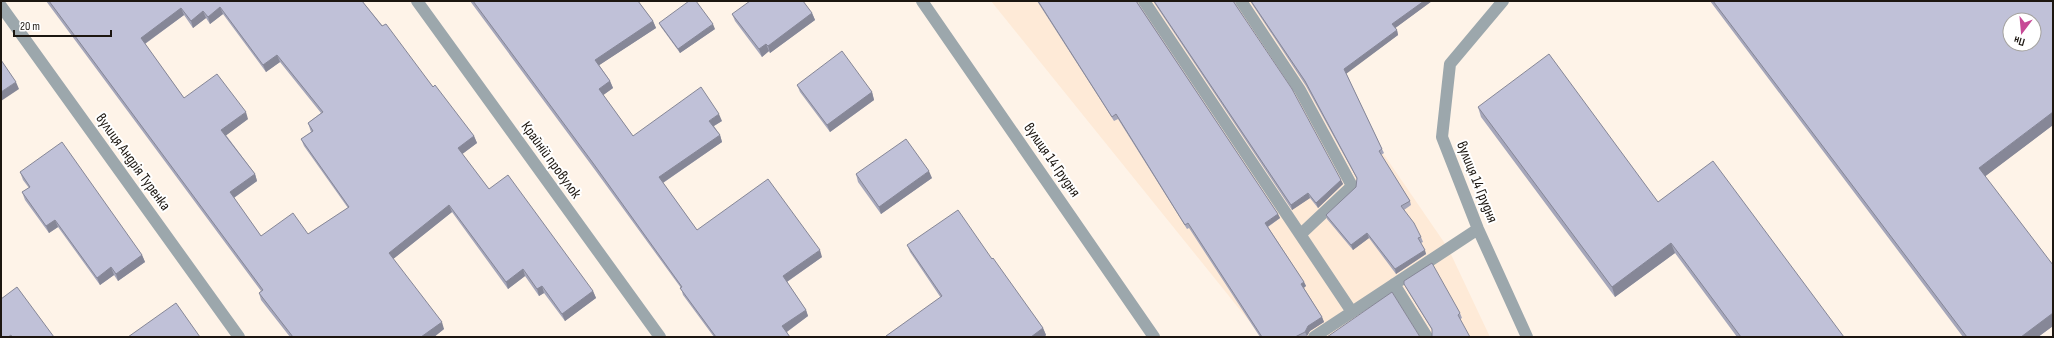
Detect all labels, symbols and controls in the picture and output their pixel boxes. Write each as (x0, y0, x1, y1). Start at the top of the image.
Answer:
scale bar (14, 12, 111, 38)
north arrow (2002, 12, 2042, 52)
text: 20 m (20, 19, 40, 34)
text: Пн (2012, 33, 2026, 49)
street label: вулиця Андрія Туренка (91, 110, 175, 214)
street label: Крайній провулок (517, 118, 586, 203)
street label: вулиця 14 Грудня (1019, 119, 1085, 201)
street label: вулиця 14 Грудня (1452, 138, 1502, 226)

